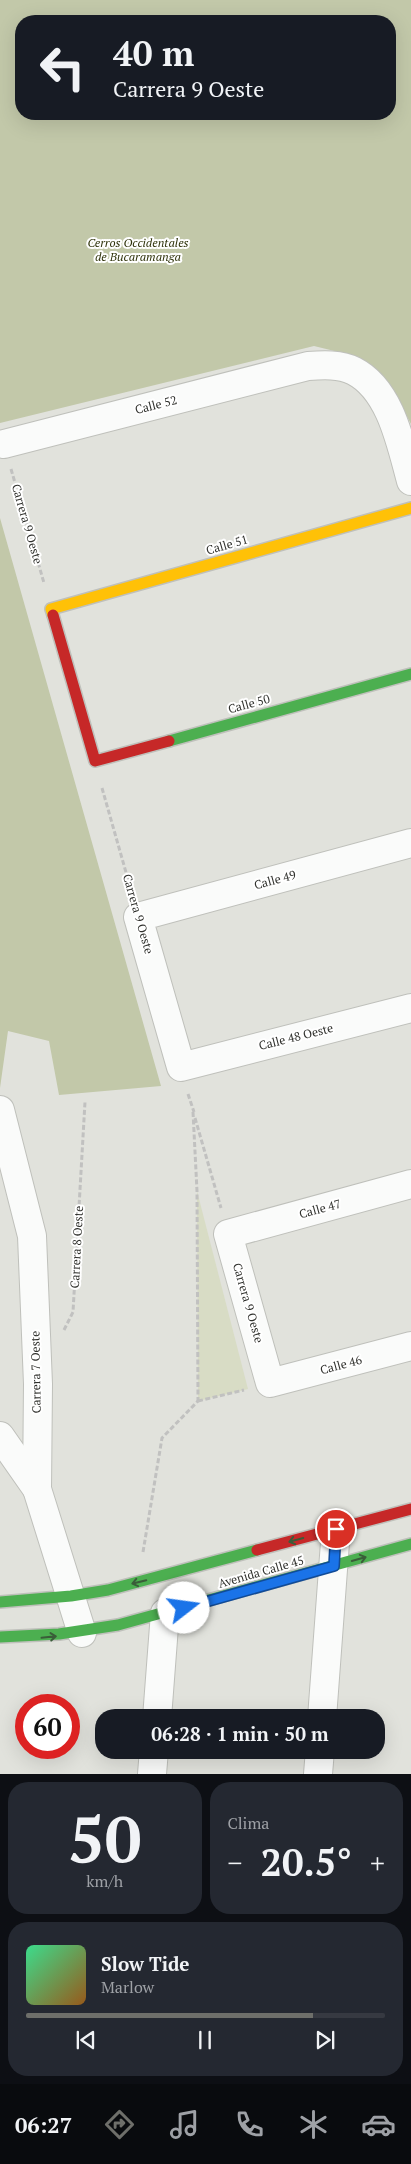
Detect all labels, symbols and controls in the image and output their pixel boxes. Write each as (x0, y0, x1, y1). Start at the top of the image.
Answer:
text: 40 m (113, 30, 194, 76)
icon: left (30, 35, 95, 100)
text: Carrera 9 Oeste (113, 74, 264, 103)
park label: Cerros Occidentales de Bucaramanga (87, 235, 189, 264)
street label: Calle 52 (133, 392, 178, 417)
street label: Carrera 9 Oeste (9, 482, 46, 566)
street label: Calle 51 (204, 531, 249, 558)
street label: Calle 50 (226, 691, 271, 716)
street label: Calle 49 (252, 867, 297, 892)
street label: Carrera 9 Oeste (120, 872, 157, 956)
street label: Calle 48 Oeste (257, 1020, 335, 1053)
street label: Calle 47 (297, 1196, 342, 1221)
street label: Carrera 8 Oeste (67, 1205, 86, 1289)
street label: Carrera 9 Oeste (230, 1261, 267, 1345)
street label: Carrera 7 Oeste (27, 1331, 44, 1413)
street label: Calle 46 (318, 1352, 364, 1377)
pin (315, 1508, 357, 1550)
icon: arrive (322, 1515, 350, 1543)
one-way arrow (289, 1536, 305, 1545)
street label: Avenida Calle 45 (216, 1552, 305, 1591)
one-way arrow (350, 1554, 366, 1563)
one-way arrow (132, 1578, 148, 1587)
position arrow (157, 1581, 209, 1633)
one-way arrow (40, 1632, 56, 1641)
speed limit sign: 60 (15, 1694, 80, 1759)
text: 06:28 · 1 min · 50 m (151, 1721, 329, 1746)
text: 50 (68, 1794, 141, 1881)
text: Clima (228, 1812, 269, 1834)
text: 20.5° (261, 1837, 352, 1887)
text: − (228, 1844, 242, 1881)
text: + (370, 1844, 385, 1881)
text: km/h (86, 1870, 123, 1892)
text: Slow Tide (101, 1951, 190, 1976)
text: Marlow (101, 1976, 154, 1998)
icon: previous (72, 2026, 100, 2054)
icon: pause (191, 2026, 219, 2054)
icon: next (311, 2026, 339, 2054)
icon: directions (102, 2107, 137, 2142)
icon: music (167, 2107, 202, 2142)
icon: phone (232, 2107, 267, 2142)
icon: climate (296, 2107, 331, 2142)
icon: car (361, 2107, 396, 2142)
text: 06:27 (15, 2110, 72, 2139)

